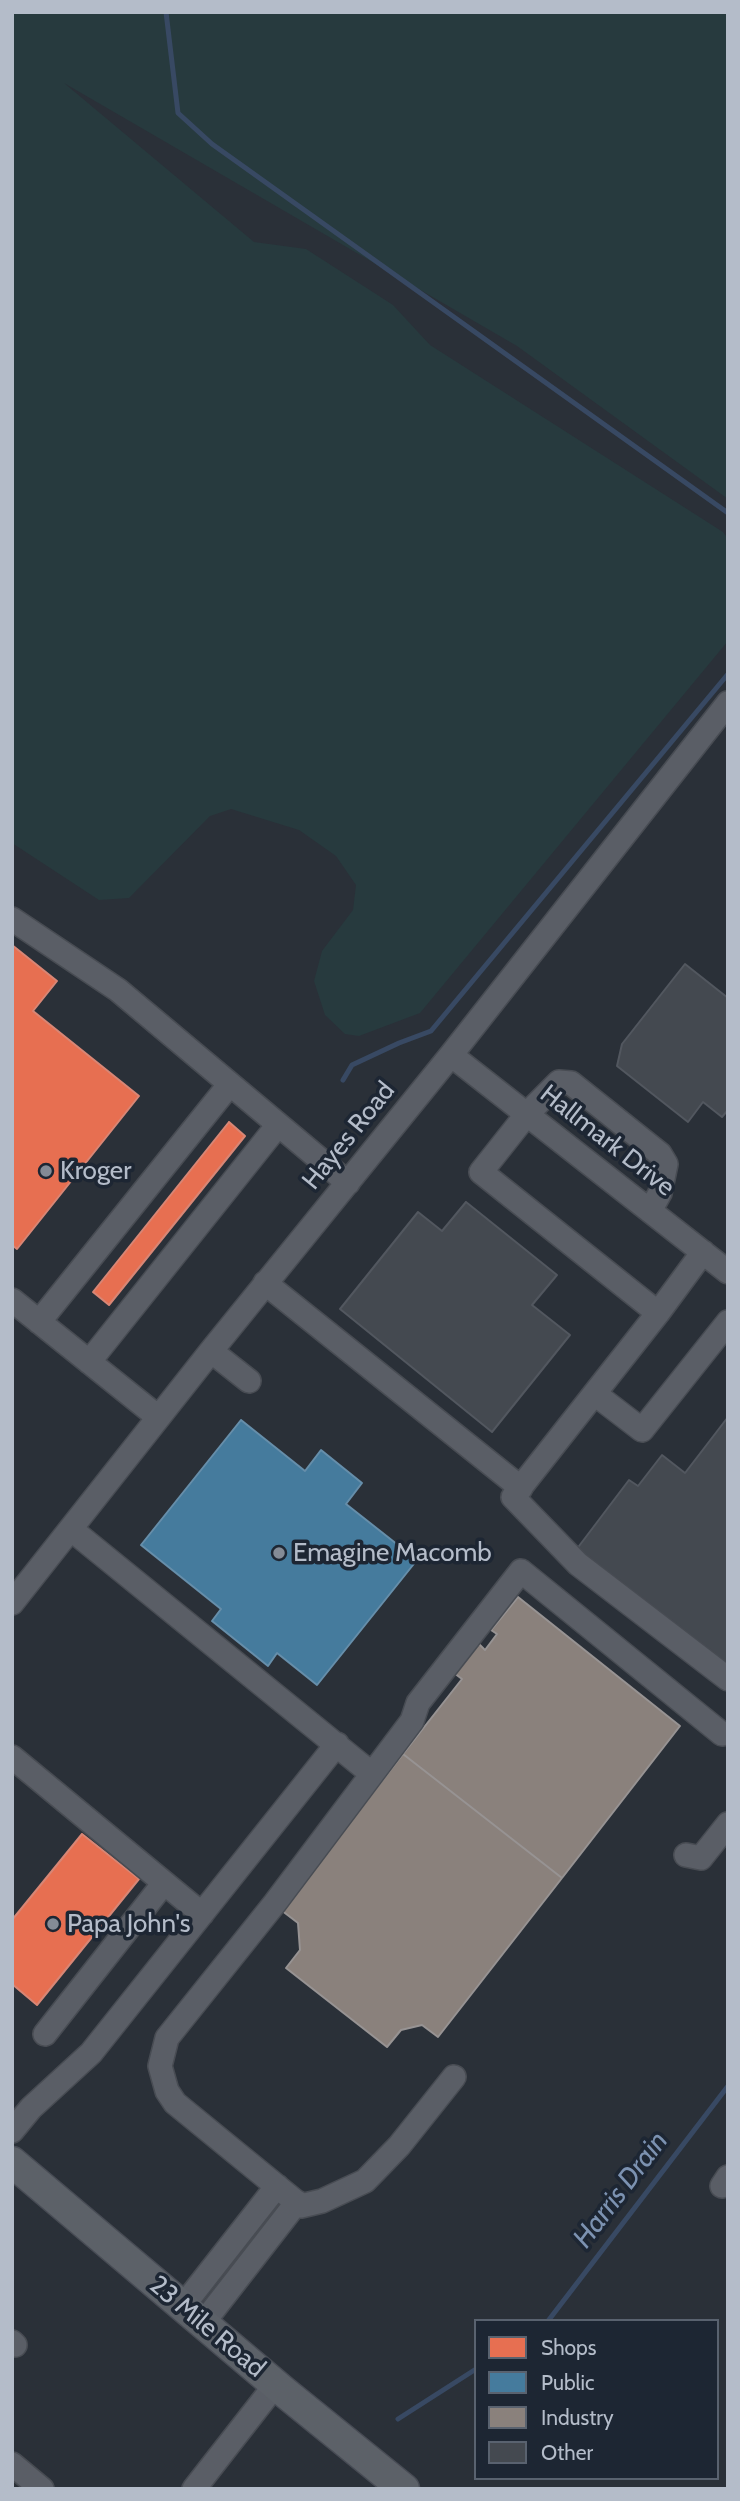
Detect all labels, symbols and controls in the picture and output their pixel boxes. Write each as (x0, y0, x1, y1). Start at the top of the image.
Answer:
street label: Hayes Road (296, 1076, 402, 1196)
street label: Hallmark Drive (534, 1079, 680, 1203)
place label: Kroger (60, 1155, 131, 1187)
marker: Kroger (38, 1163, 54, 1179)
place label: Emagine Macomb (293, 1537, 492, 1569)
marker: Emagine Macomb (271, 1545, 287, 1561)
place label: Papa John's (67, 1908, 190, 1940)
marker: Papa John's (45, 1916, 61, 1932)
water label: Harris Drain (567, 2125, 675, 2255)
street label: 23 Mile Road (143, 2270, 271, 2384)
legend (474, 2319, 719, 2480)
text: Shops (541, 2335, 596, 2360)
text: Public (541, 2370, 595, 2395)
text: Industry (541, 2405, 614, 2430)
text: Other (541, 2440, 593, 2465)

